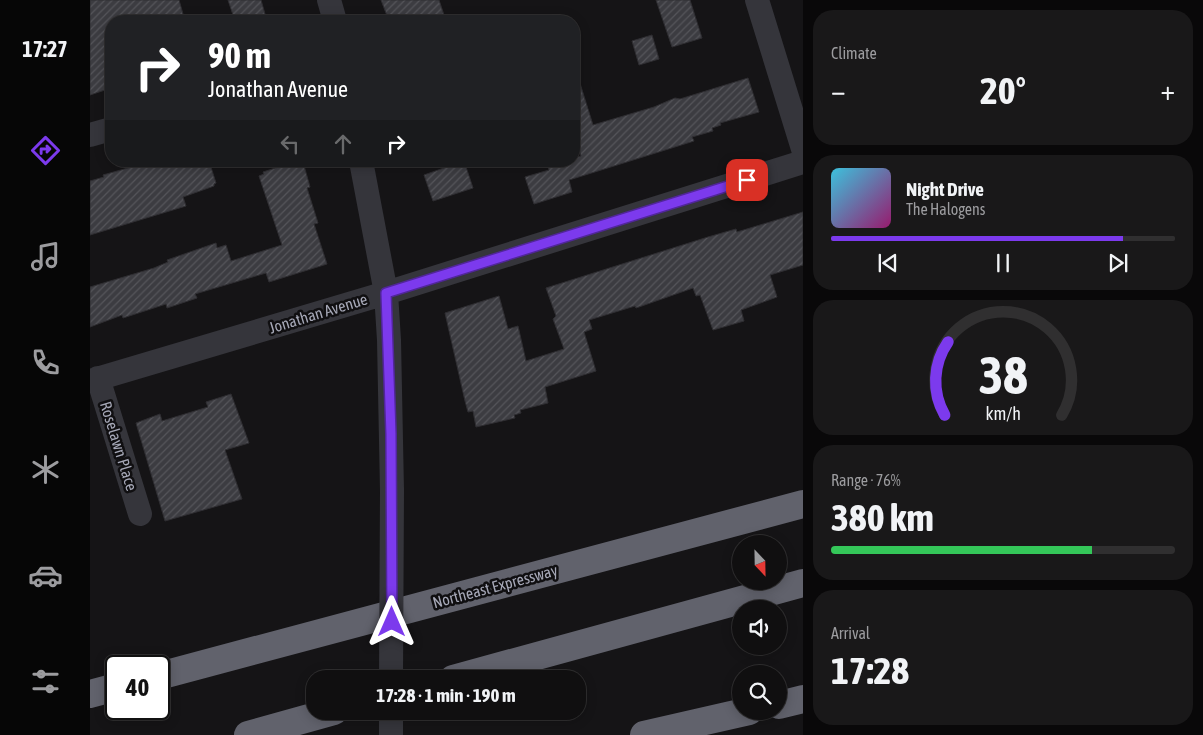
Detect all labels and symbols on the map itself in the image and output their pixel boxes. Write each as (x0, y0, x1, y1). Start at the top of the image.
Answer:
pin (726, 159, 768, 201)
street label: Jonathan Avenue (267, 289, 369, 337)
street label: Roselawn Place (97, 399, 141, 493)
north arrow (732, 535, 788, 590)
street label: Northeast Expressway (431, 561, 560, 612)
position arrow (365, 595, 417, 647)
speed limit sign: 40 (105, 655, 170, 720)

